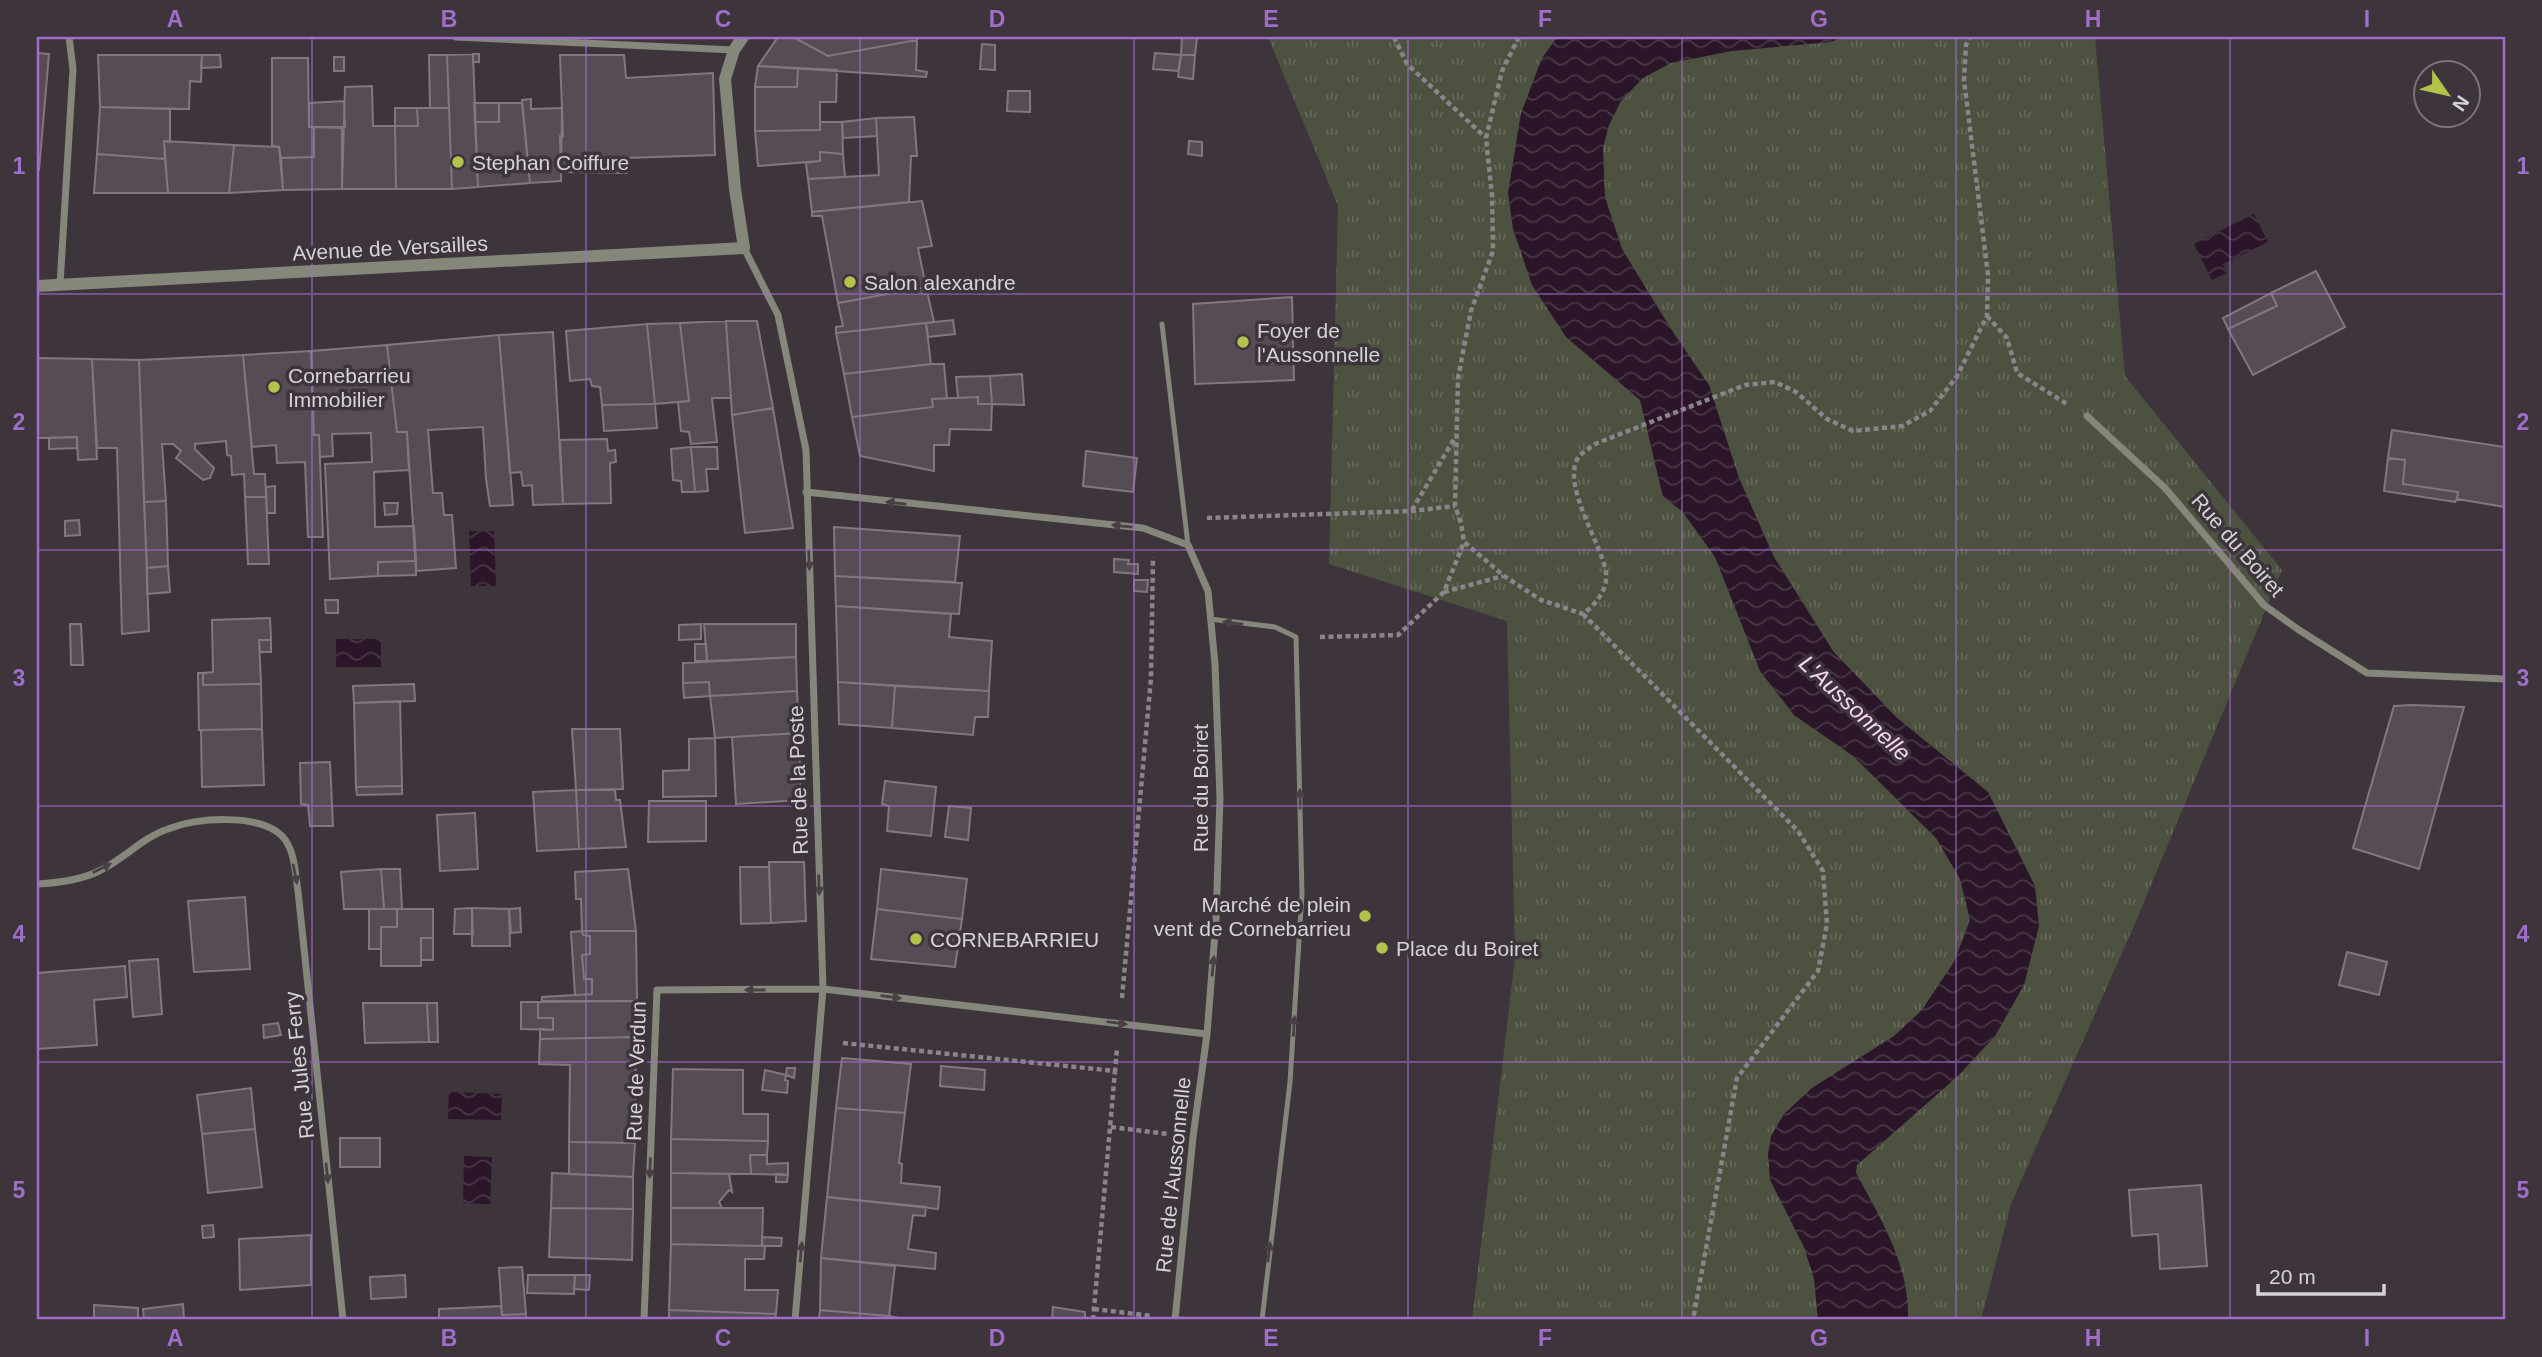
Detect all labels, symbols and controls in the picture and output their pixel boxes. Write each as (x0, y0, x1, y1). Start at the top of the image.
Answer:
text: A (167, 6, 183, 32)
text: B (441, 6, 457, 32)
text: C (715, 6, 731, 32)
text: D (989, 6, 1005, 32)
text: E (1263, 6, 1279, 32)
text: F (1538, 6, 1552, 32)
text: G (1810, 6, 1828, 32)
text: H (2085, 6, 2101, 32)
text: I (2364, 6, 2370, 32)
north arrow (2412, 60, 2482, 130)
text: N (2448, 92, 2473, 115)
place label: Stephan Coiffure (472, 151, 629, 174)
text: 1 (13, 153, 26, 179)
text: 1 (2517, 153, 2530, 179)
marker: Stephan Coiffure (450, 154, 466, 170)
street label: Avenue de Versailles (292, 231, 488, 265)
place label: Salon alexandre (864, 271, 1016, 294)
marker: Salon alexandre (842, 274, 858, 290)
place label: Foyer de l'Aussonnelle (1257, 319, 1380, 366)
marker: Foyer de l'Aussonnelle (1235, 334, 1251, 350)
place label: Cornebarrieu Immobilier (288, 364, 411, 411)
marker: Cornebarrieu Immobilier (266, 379, 282, 395)
text: 2 (13, 409, 25, 435)
text: 2 (2517, 409, 2529, 435)
street label: Rue du Boiret (2187, 489, 2289, 601)
one-way arrow (885, 497, 907, 508)
one-way arrow (1111, 520, 1133, 531)
one-way arrow (803, 549, 814, 571)
one-way arrow (1222, 617, 1244, 628)
water label: L'Aussonnelle (1794, 650, 1916, 766)
text: 3 (13, 665, 25, 691)
text: 3 (2517, 665, 2529, 691)
street label: Rue de la Poste (784, 705, 812, 855)
street label: Rue du Boiret (1189, 724, 1212, 852)
one-way arrow (1294, 788, 1306, 810)
one-way arrow (92, 862, 112, 873)
one-way arrow (290, 863, 301, 885)
one-way arrow (814, 875, 825, 897)
place label: Marché de plein vent de Cornebarrieu (1154, 893, 1351, 940)
marker: Marché de plein vent de Cornebarrieu (1357, 908, 1373, 924)
text: 4 (13, 921, 26, 947)
text: 4 (2517, 921, 2530, 947)
place label: CORNEBARRIEU (930, 928, 1099, 951)
marker: CORNEBARRIEU (908, 931, 924, 947)
place label: Place du Boiret (1396, 937, 1539, 960)
marker: Place du Boiret (1374, 940, 1390, 956)
one-way arrow (1208, 954, 1219, 976)
one-way arrow (743, 984, 765, 996)
street label: Rue Jules Ferry (280, 990, 318, 1140)
one-way arrow (880, 992, 902, 1003)
street label: Rue de Verdun (622, 1001, 650, 1141)
one-way arrow (1288, 1015, 1299, 1037)
one-way arrow (1106, 1018, 1128, 1029)
street label: Rue de l'Aussonnelle (1151, 1076, 1195, 1274)
one-way arrow (644, 1158, 655, 1180)
one-way arrow (322, 1162, 333, 1184)
text: 5 (13, 1177, 26, 1203)
text: 5 (2517, 1177, 2530, 1203)
one-way arrow (796, 1241, 807, 1263)
one-way arrow (1264, 1241, 1275, 1263)
scale bar (2258, 1252, 2384, 1296)
text: 20 m (2269, 1265, 2316, 1288)
text: A (167, 1325, 183, 1351)
text: B (441, 1325, 457, 1351)
text: C (715, 1325, 731, 1351)
text: D (989, 1325, 1005, 1351)
text: E (1263, 1325, 1279, 1351)
text: F (1538, 1325, 1552, 1351)
text: G (1810, 1325, 1828, 1351)
text: H (2085, 1325, 2101, 1351)
text: I (2364, 1325, 2370, 1351)

